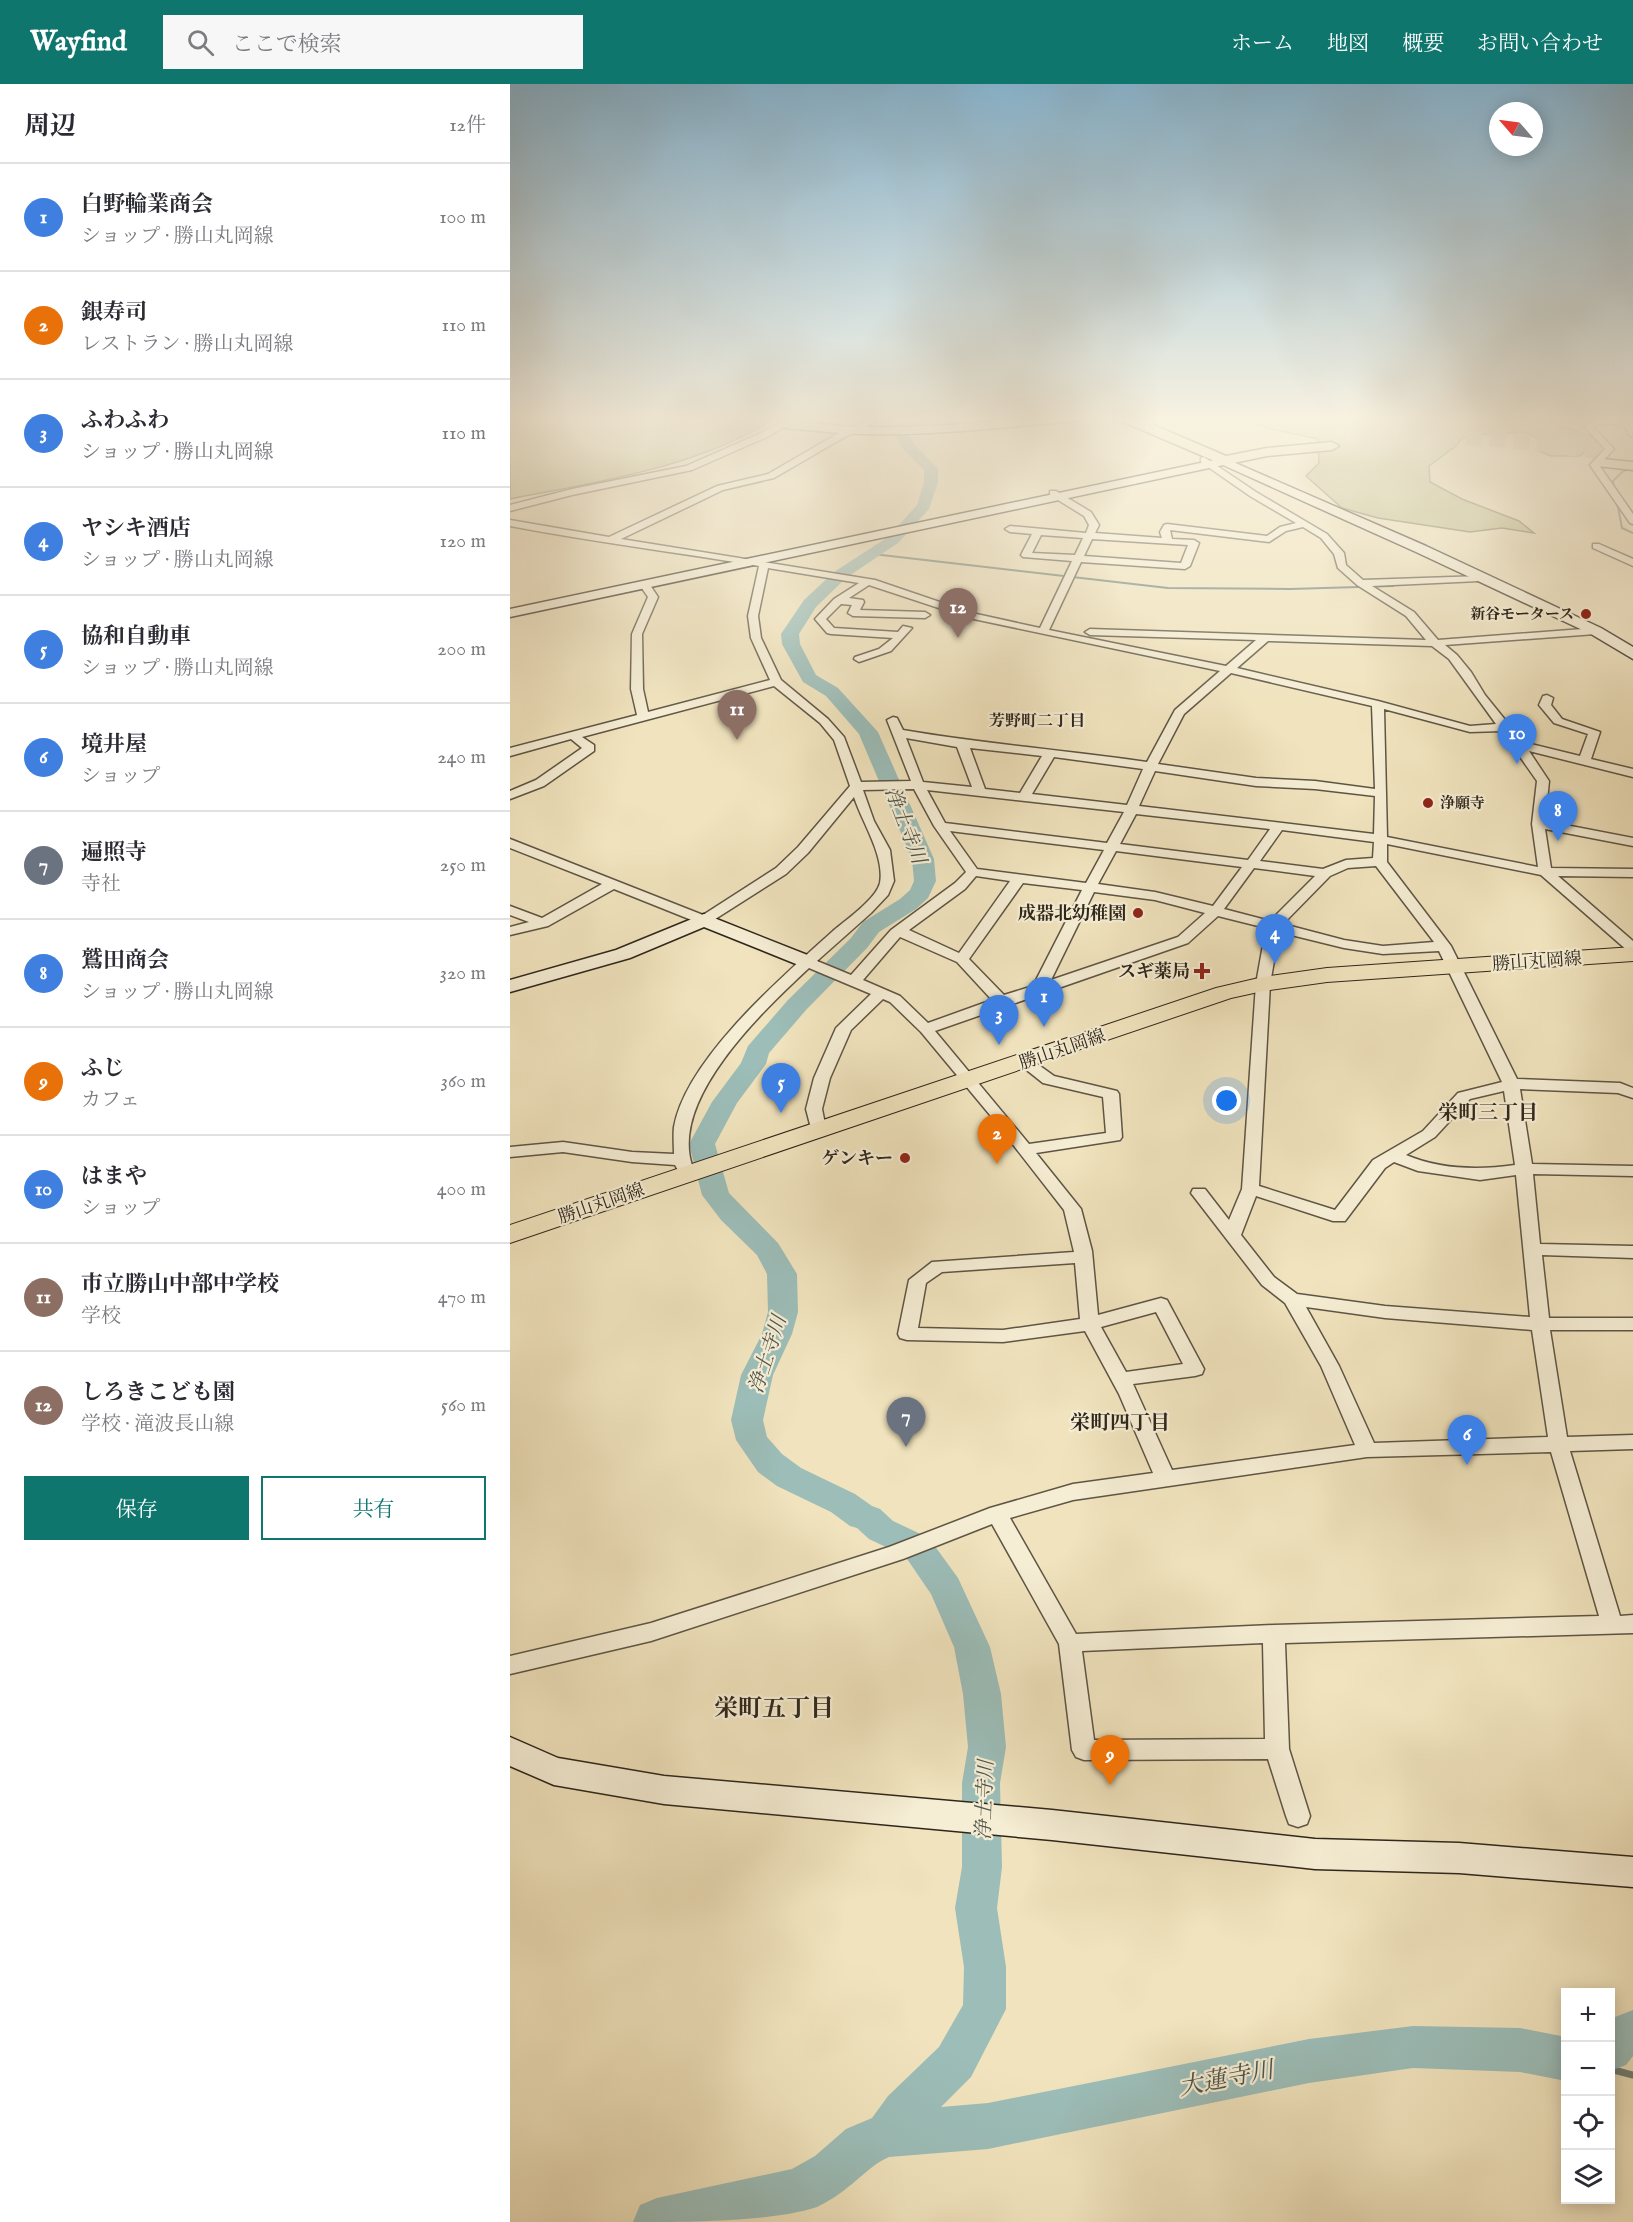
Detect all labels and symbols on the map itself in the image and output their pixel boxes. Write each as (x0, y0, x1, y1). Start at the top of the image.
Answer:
north arrow (1489, 102, 1543, 156)
pin: 12 (938, 588, 978, 638)
place label: 新谷モータース (1470, 605, 1574, 624)
marker: 新谷モータース (1579, 607, 1593, 621)
pin: 11 (718, 690, 756, 740)
district label: 芳野町二丁目 (989, 712, 1085, 732)
pin: 10 (1498, 714, 1536, 764)
water label: 浄土寺川 (879, 784, 931, 869)
pin: 8 (1538, 792, 1578, 841)
place label: 浄願寺 (1440, 794, 1485, 813)
marker: 浄願寺 (1421, 796, 1435, 810)
place label: 成器北幼稚園 (1018, 903, 1126, 926)
marker: 成器北幼稚園 (1131, 906, 1145, 920)
pin: 4 (1256, 914, 1294, 964)
street label: 勝山丸岡線 (1491, 948, 1583, 977)
place label: スギ薬局 (1118, 961, 1190, 984)
marker: スギ薬局 (1195, 964, 1209, 978)
pin: 1 (1024, 978, 1064, 1027)
pin: 3 (980, 996, 1018, 1045)
street label: 勝山丸岡線 (1016, 1025, 1109, 1076)
pin: 5 (762, 1064, 800, 1113)
your location (1212, 1086, 1241, 1115)
district label: 栄町三丁目 (1438, 1101, 1538, 1126)
pin: 2 (978, 1114, 1016, 1164)
place label: ゲンキー (821, 1148, 893, 1171)
marker: ゲンキー (898, 1151, 912, 1165)
street label: 勝山丸岡線 (555, 1179, 648, 1230)
water label: 浄土寺川 (744, 1311, 793, 1396)
pin: 7 (886, 1398, 926, 1447)
district label: 栄町四丁目 (1070, 1411, 1170, 1436)
pin: 6 (1448, 1416, 1486, 1465)
district label: 栄町五丁目 (714, 1694, 834, 1725)
pin: 9 (1090, 1736, 1130, 1785)
water label: 浄土寺川 (972, 1758, 999, 1840)
water label: 大蓮寺川 (1176, 2055, 1279, 2104)

